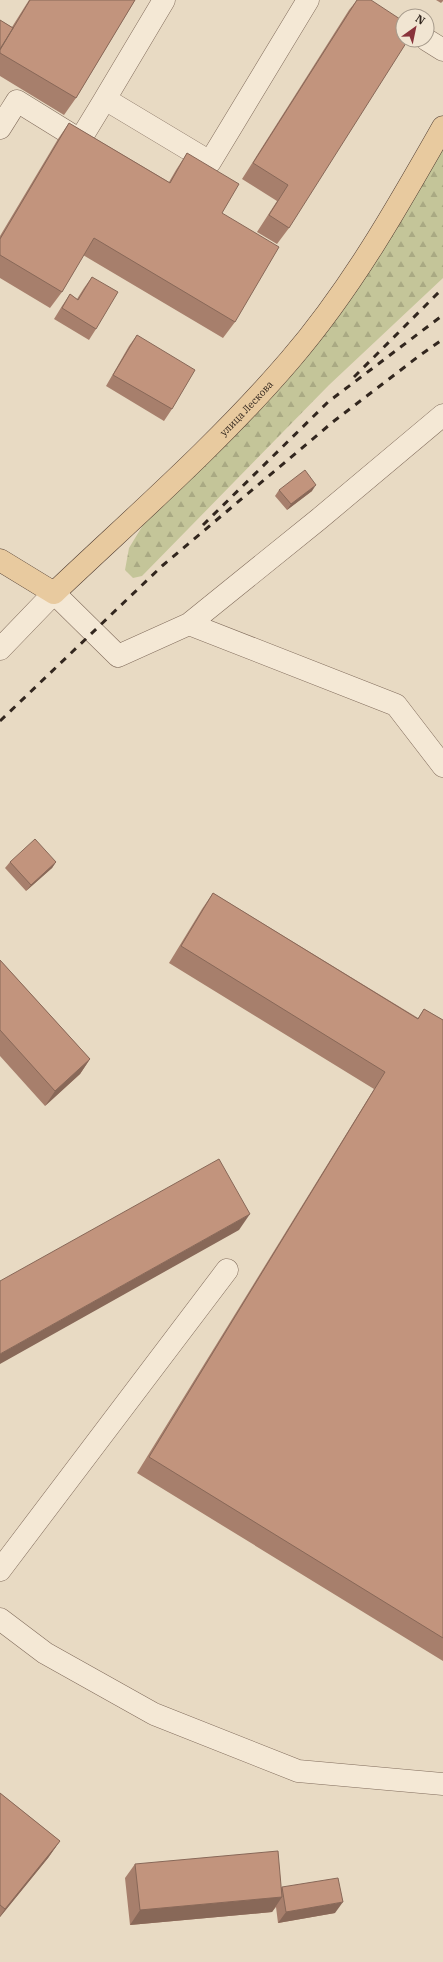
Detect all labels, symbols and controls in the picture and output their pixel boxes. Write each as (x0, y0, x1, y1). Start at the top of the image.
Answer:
north arrow (395, 8, 435, 48)
text: N (413, 11, 428, 28)
street label: улица Лескова (217, 378, 276, 439)

